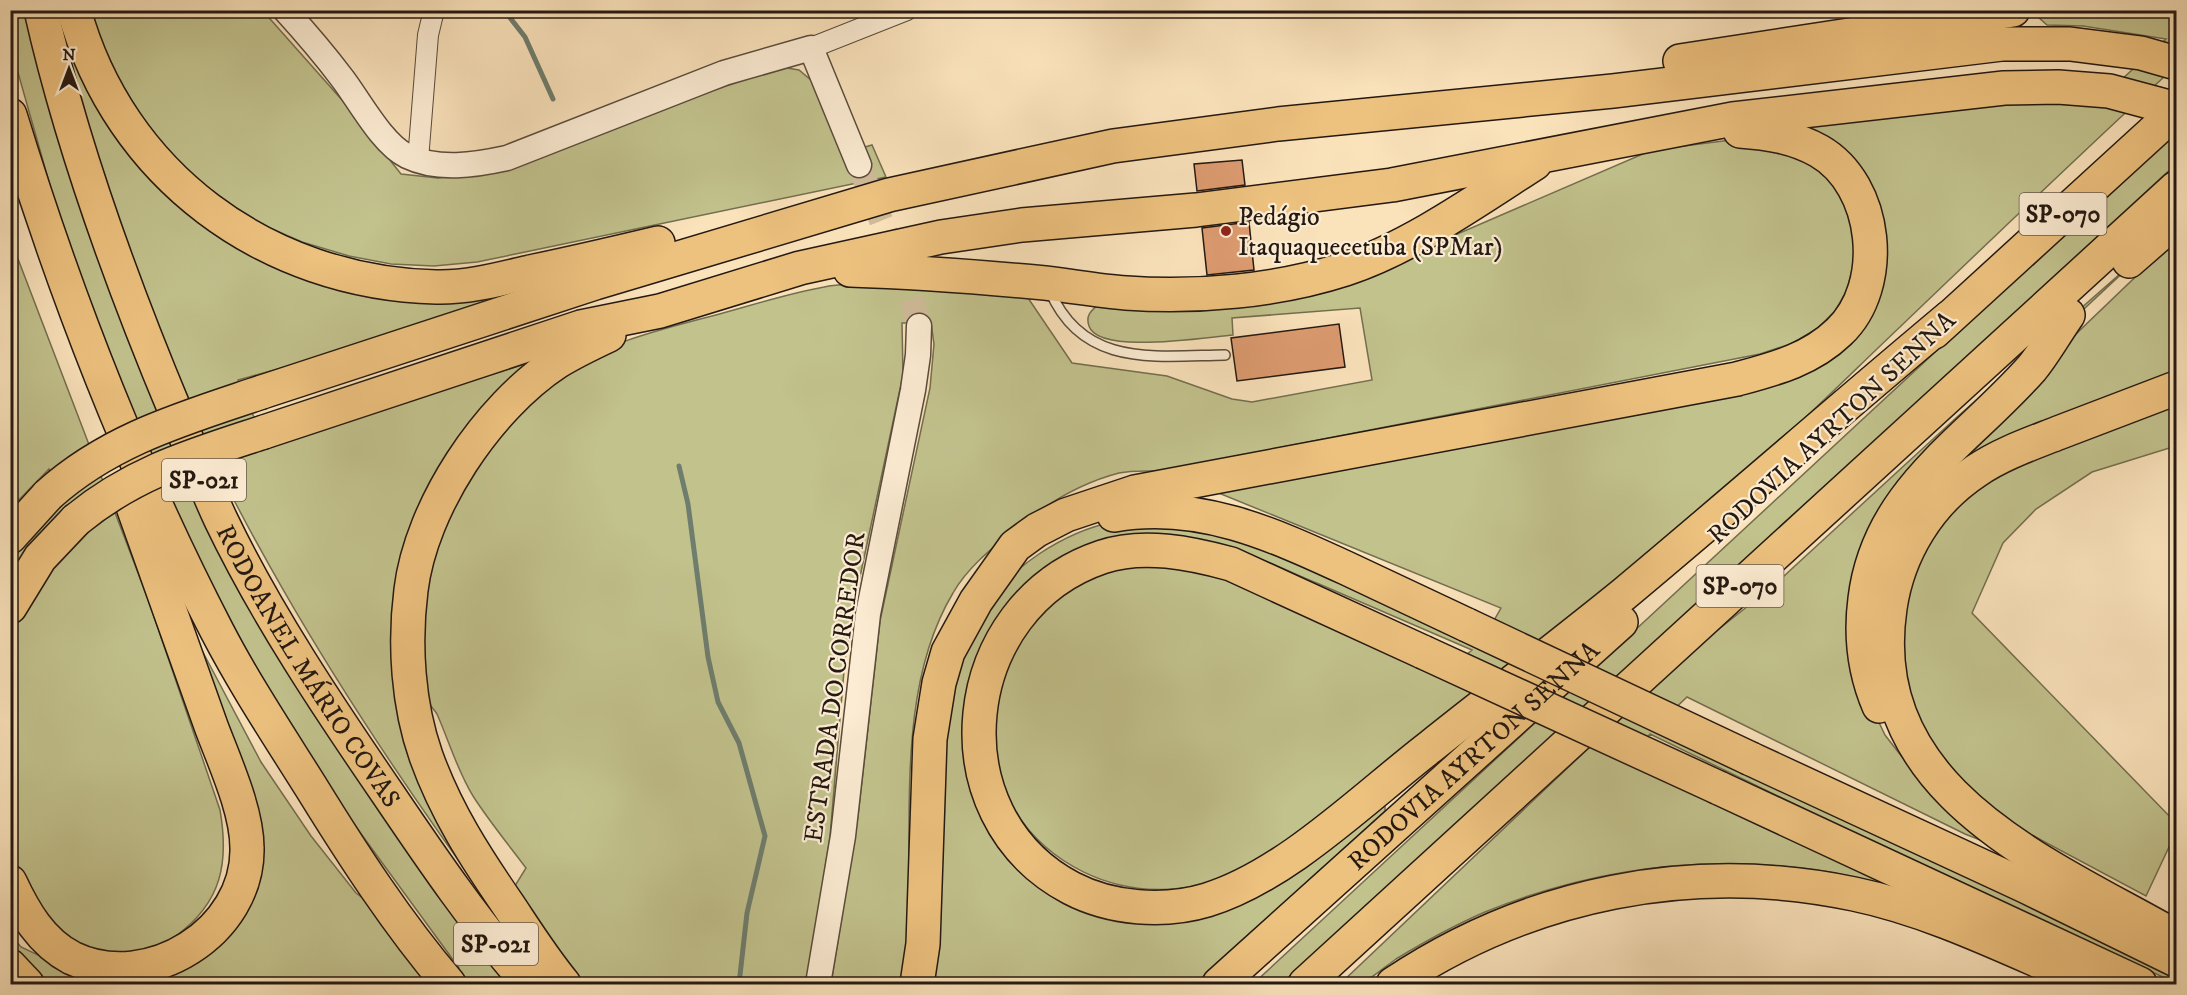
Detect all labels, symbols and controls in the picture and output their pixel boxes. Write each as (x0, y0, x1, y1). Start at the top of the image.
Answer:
north arrow (39, 39, 99, 99)
text: N (62, 45, 76, 65)
road number: SP-070 (2020, 193, 2106, 235)
place label: Pedágio Itaquaquecetuba (SPMar) (1238, 201, 1502, 264)
marker: Pedágio Itaquaquecetuba (SPMar) (1219, 224, 1233, 238)
street label: RODOVIA AYRTON SENNA (1701, 304, 1963, 552)
road number: SP-021 (162, 459, 246, 501)
street label: RODOANEL MÁRIO COVAS (208, 520, 407, 814)
street label: ESTRADA DO CORREDOR (797, 530, 874, 845)
road number: SP-070 (1696, 565, 1784, 607)
street label: RODOVIA AYRTON SENNA (1341, 634, 1607, 878)
road number: SP-021 (454, 923, 538, 965)

